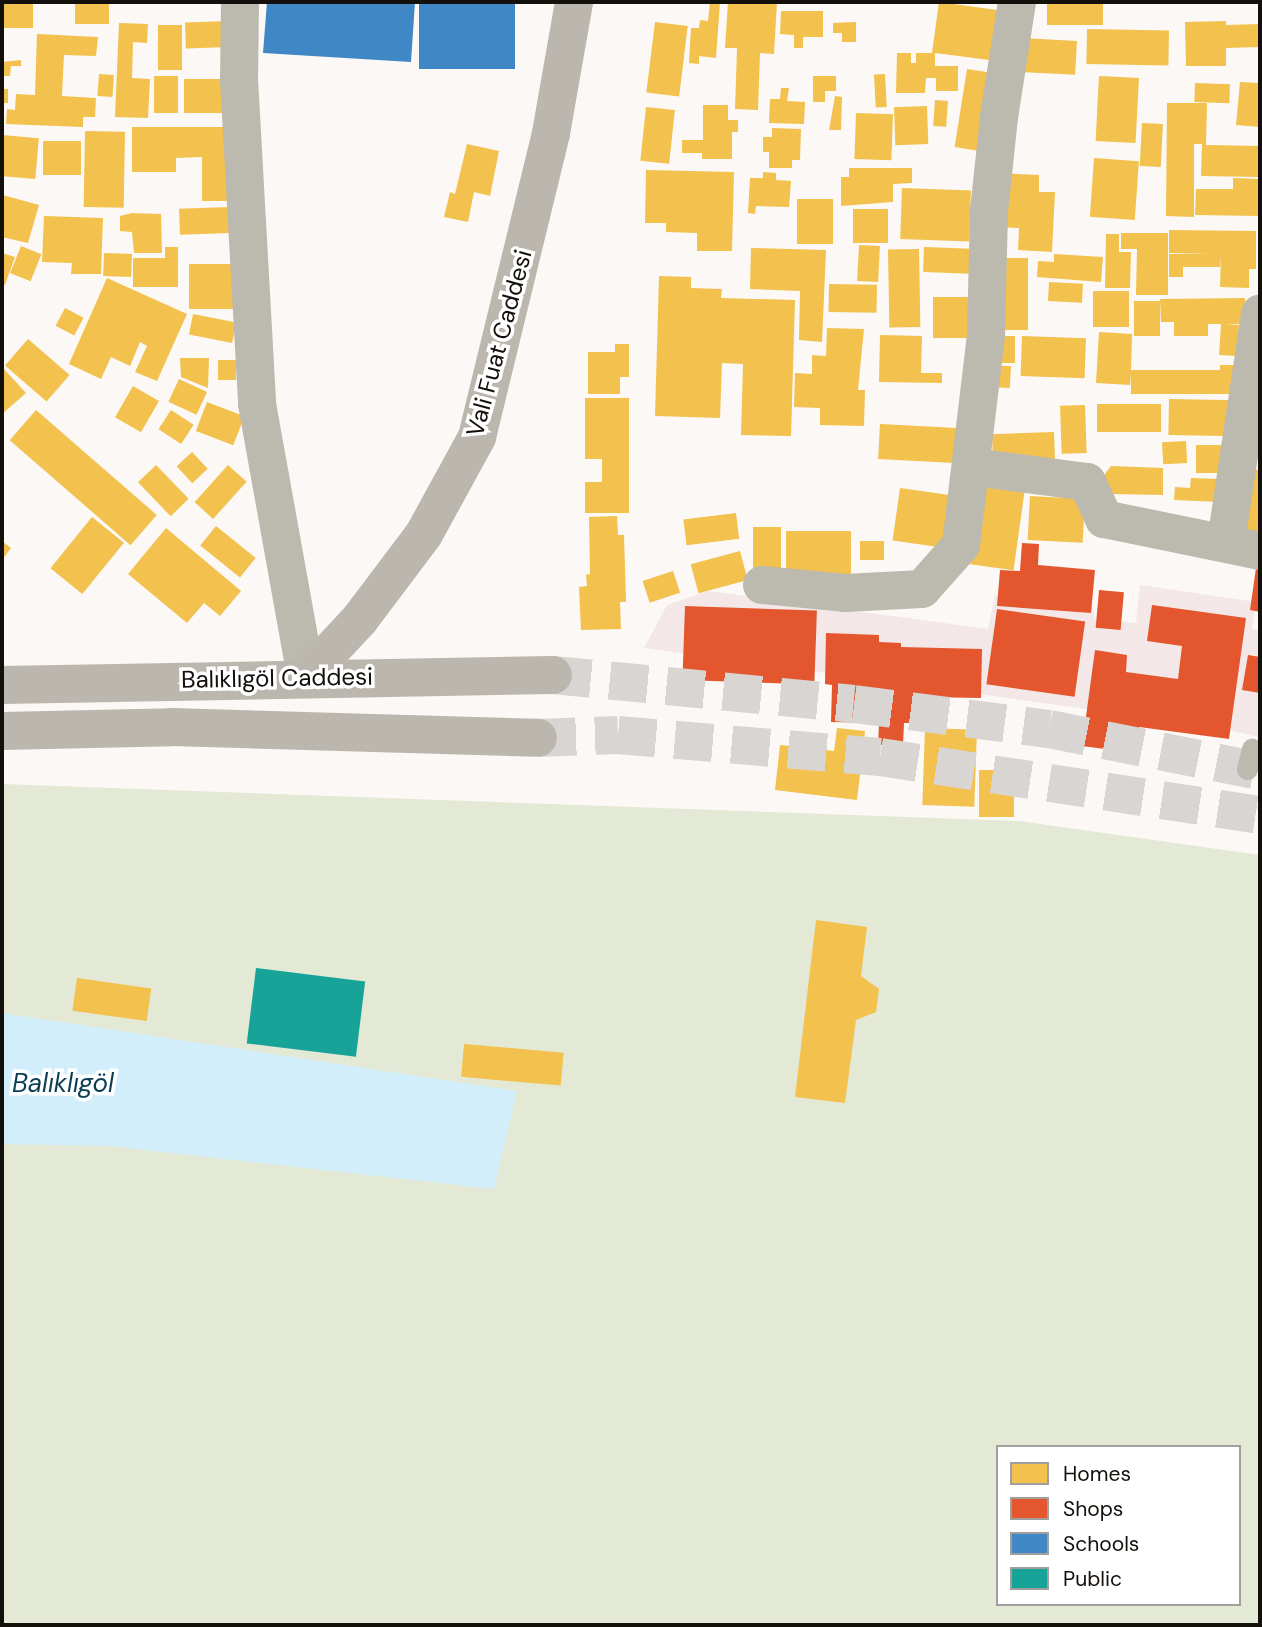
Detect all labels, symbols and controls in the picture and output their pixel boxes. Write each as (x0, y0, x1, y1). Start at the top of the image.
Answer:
street label: Vali Fuat Caddesi (460, 246, 538, 440)
street label: Balıklıgöl Caddesi (181, 662, 373, 694)
water label: Balıklıgöl (12, 1068, 114, 1100)
legend (996, 1445, 1241, 1606)
text: Homes (1063, 1460, 1131, 1488)
text: Shops (1063, 1495, 1123, 1523)
text: Schools (1063, 1530, 1139, 1558)
text: Public (1063, 1565, 1122, 1593)

